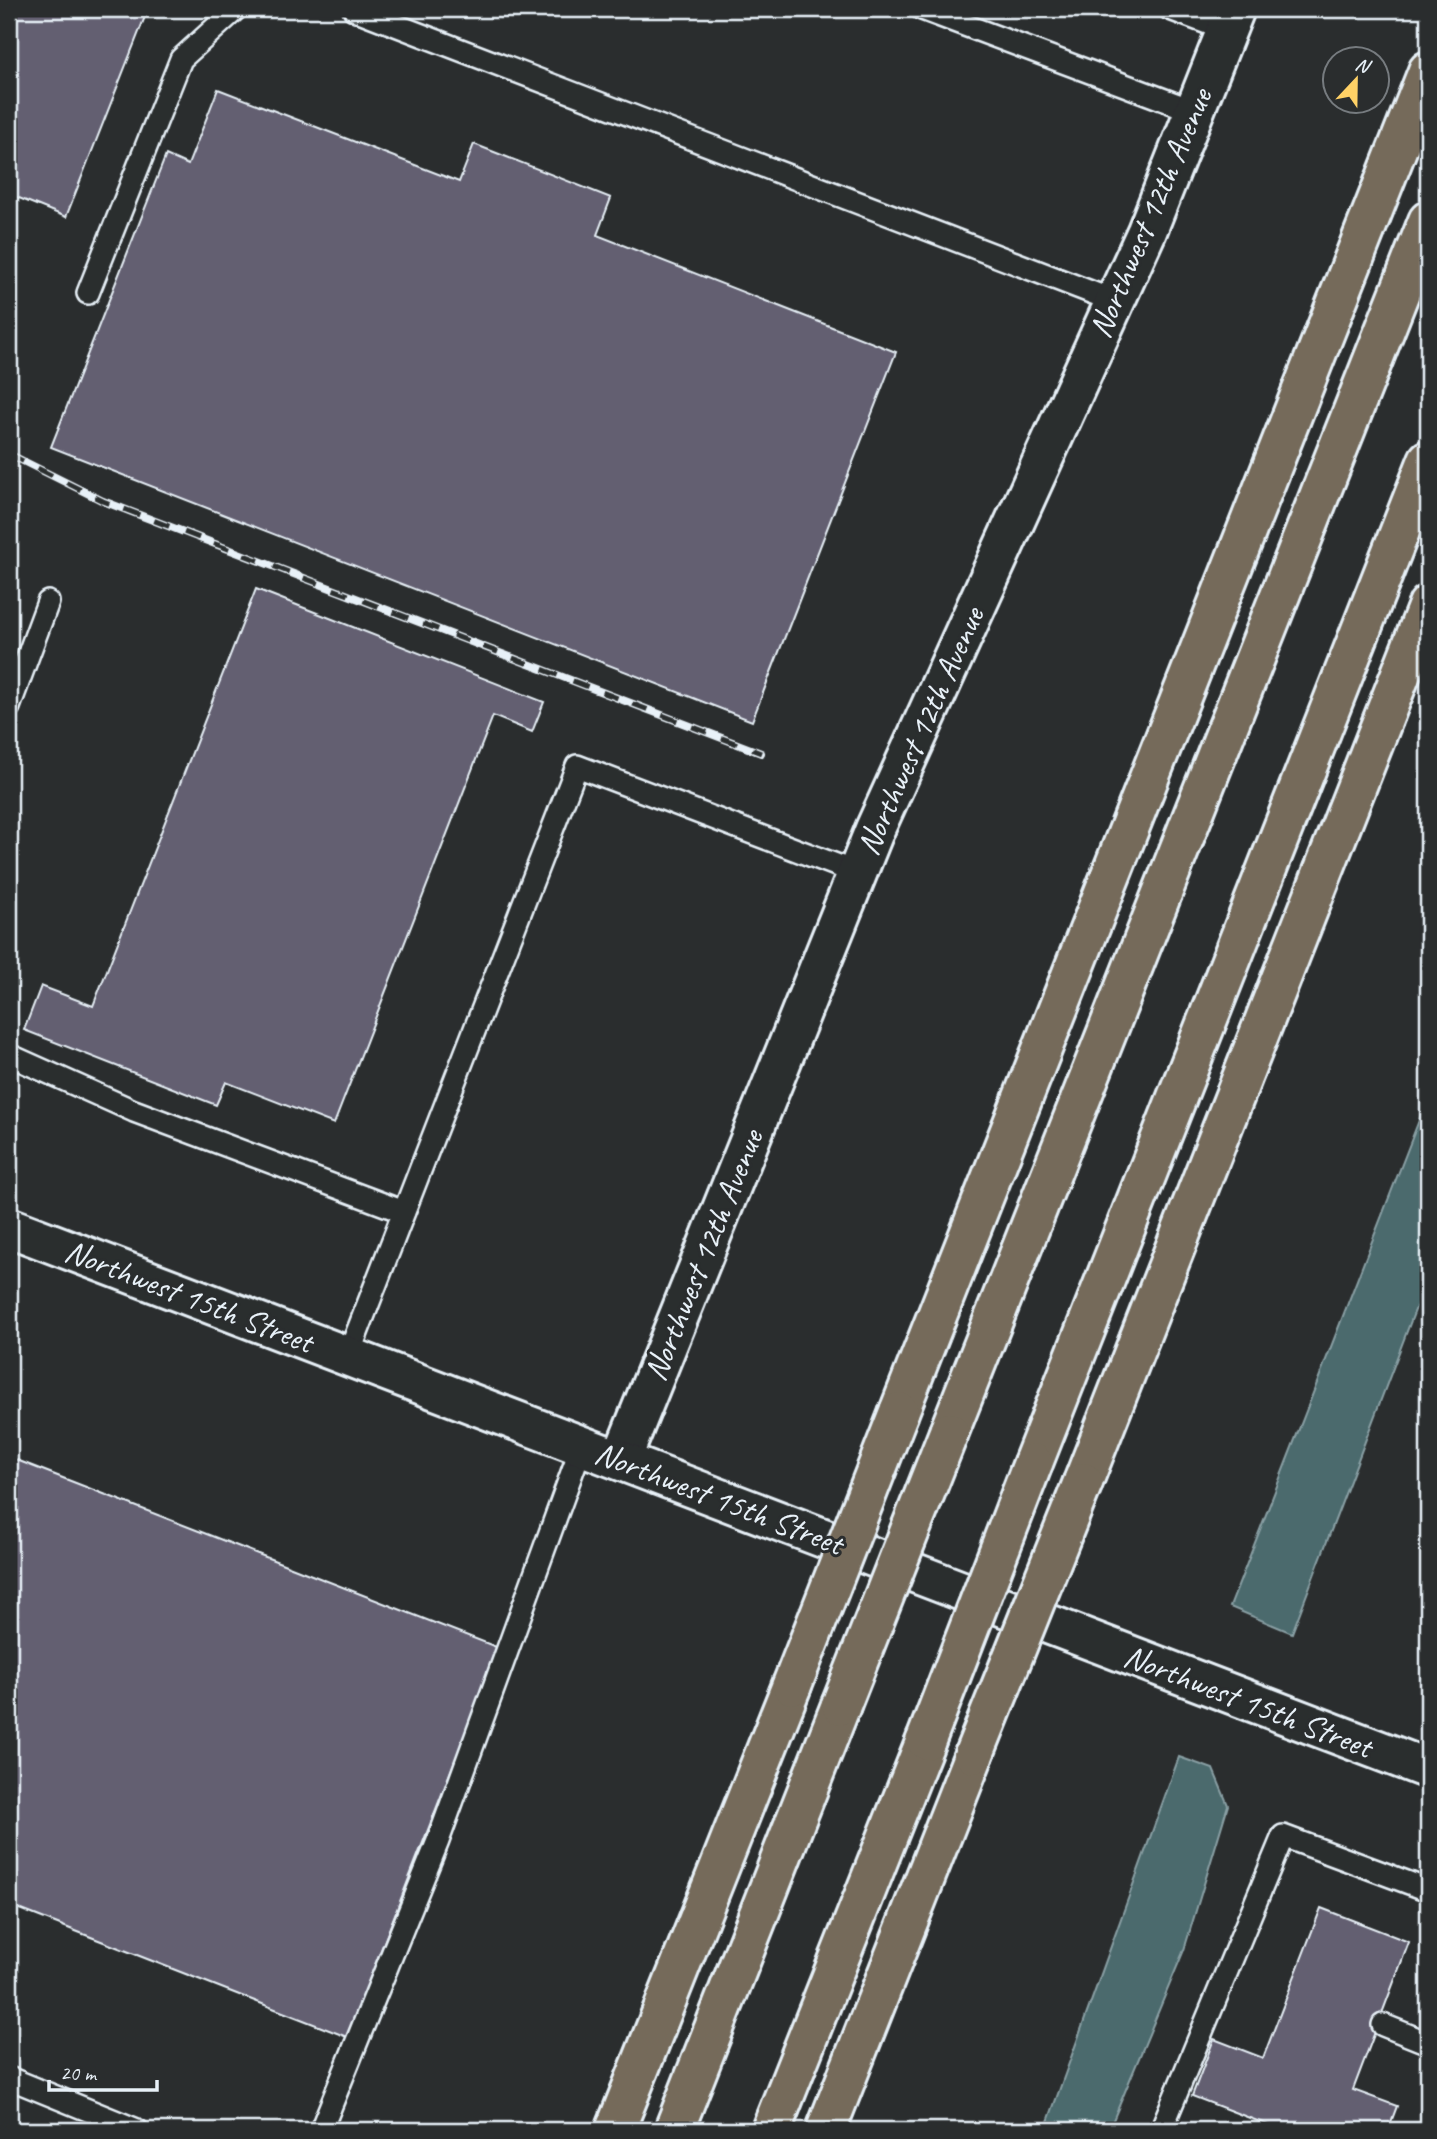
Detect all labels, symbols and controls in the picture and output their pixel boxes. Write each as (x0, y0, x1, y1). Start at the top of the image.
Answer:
north arrow (1322, 46, 1392, 116)
text: N (1352, 52, 1375, 80)
street label: Northwest 12th Avenue (1079, 80, 1222, 344)
street label: Northwest 12th Avenue (847, 599, 994, 861)
street label: Northwest 12th Avenue (634, 1121, 773, 1387)
street label: Northwest 15th Street (59, 1229, 322, 1364)
street label: Northwest 15th Street (589, 1431, 852, 1566)
street label: Northwest 15th Street (1118, 1634, 1381, 1769)
scale bar (49, 2048, 158, 2092)
text: 20 m (60, 2060, 98, 2086)

